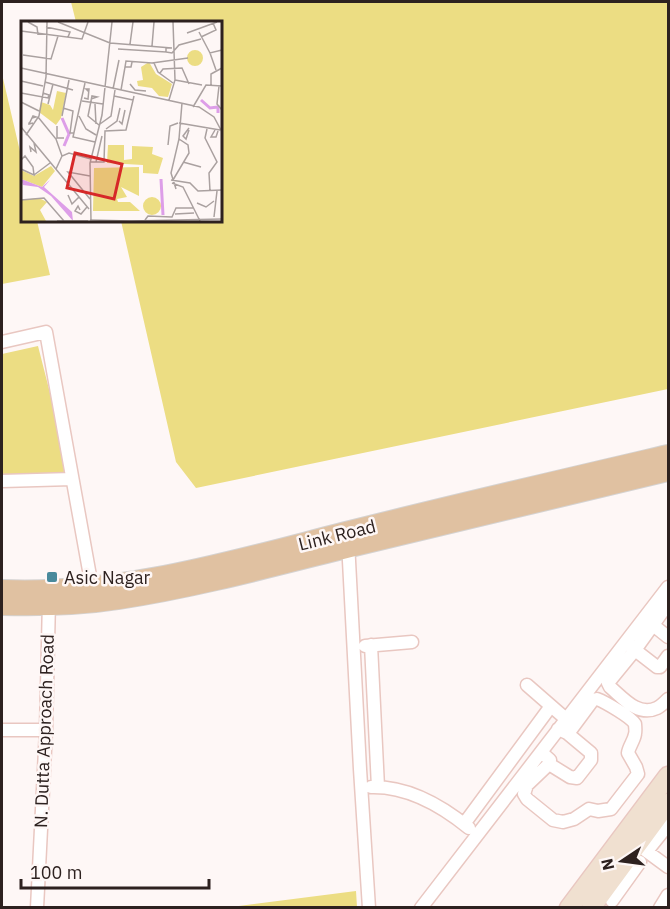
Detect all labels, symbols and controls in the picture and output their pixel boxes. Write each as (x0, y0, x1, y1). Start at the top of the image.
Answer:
inset map (21, 21, 222, 222)
street label: Link Road (296, 514, 378, 556)
place label: Asic Nagar (64, 566, 151, 589)
marker: Asic Nagar (45, 570, 59, 584)
street label: N. Dutta Approach Road (29, 634, 59, 828)
north arrow (592, 831, 652, 891)
scale bar (21, 852, 208, 890)
text: N (596, 856, 618, 872)
text: 100 m (30, 861, 82, 884)

